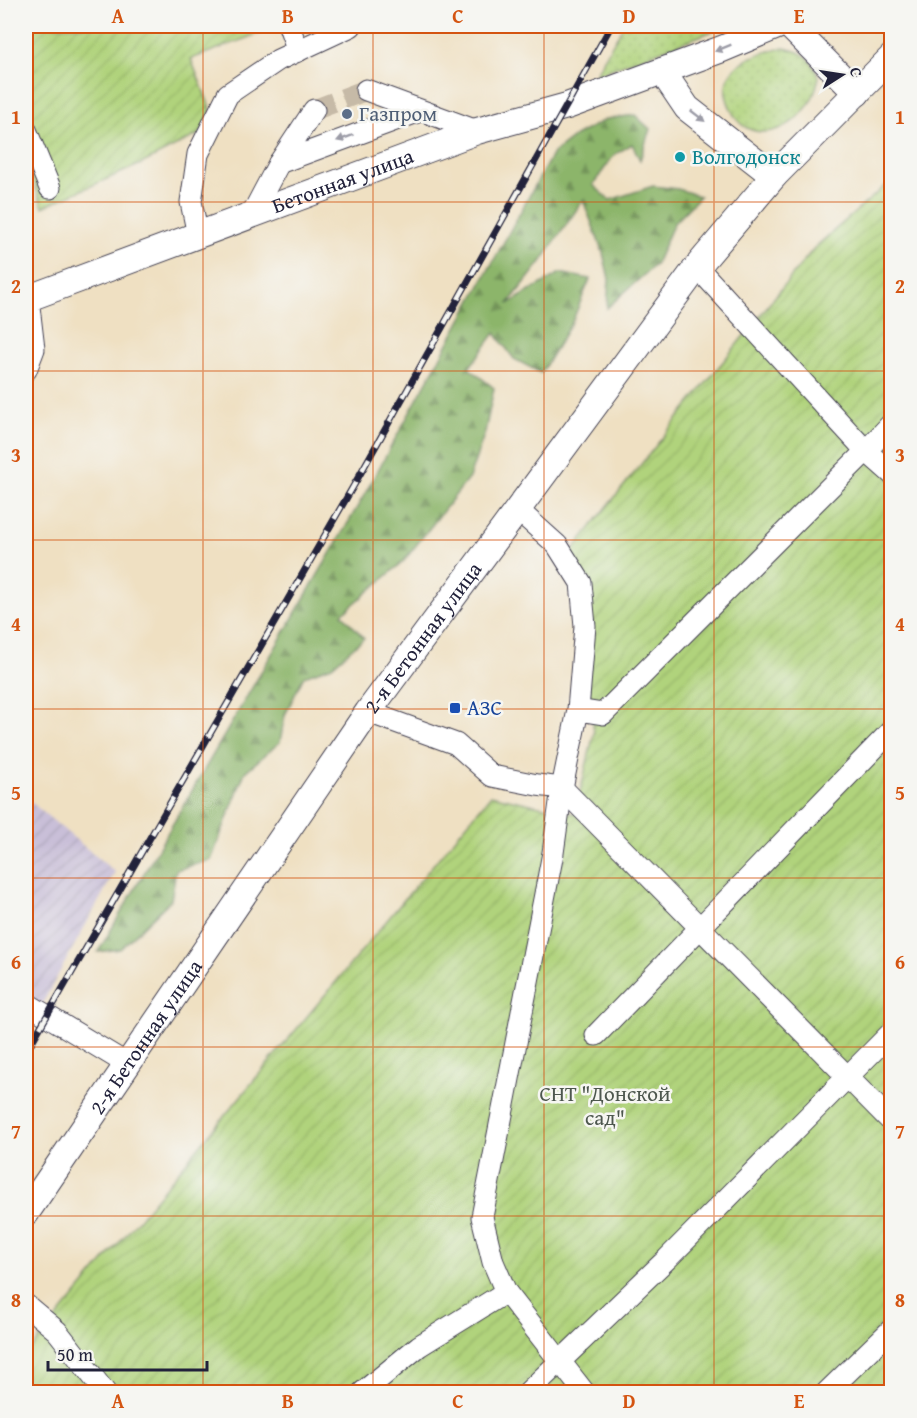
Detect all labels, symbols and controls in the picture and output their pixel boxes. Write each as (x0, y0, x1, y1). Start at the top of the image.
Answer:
text: A (112, 1, 125, 30)
text: B (282, 1, 294, 30)
text: C (452, 1, 464, 30)
text: D (622, 1, 636, 30)
text: E (794, 1, 805, 30)
one-way arrow (714, 44, 732, 53)
north arrow (812, 45, 872, 105)
text: С (844, 65, 869, 79)
place label: Газпром (359, 98, 437, 129)
text: 1 (11, 102, 21, 131)
text: 1 (895, 102, 905, 131)
marker: Газпром (340, 107, 354, 121)
one-way arrow (690, 110, 706, 123)
one-way arrow (336, 134, 354, 144)
street label: Бетонная улица (267, 140, 418, 221)
place label: Волгодонск (692, 141, 800, 172)
marker: Волгодонск (673, 150, 687, 164)
text: 2 (11, 271, 21, 300)
text: 2 (895, 271, 905, 300)
text: 3 (11, 440, 21, 469)
text: 3 (895, 440, 905, 469)
street label: 2-я Бетонная улица (356, 555, 489, 720)
text: 4 (11, 609, 21, 638)
text: 4 (895, 609, 905, 638)
place label: АЗС (467, 692, 502, 723)
marker: АЗС (448, 701, 462, 715)
text: 5 (11, 778, 21, 807)
text: 5 (895, 778, 905, 807)
text: 6 (11, 947, 21, 976)
text: 6 (895, 947, 905, 976)
street label: 2-я Бетонная улица (82, 953, 210, 1121)
park label: СНТ "Донской сад" (540, 1078, 670, 1133)
text: 7 (11, 1116, 21, 1145)
text: 7 (895, 1116, 905, 1145)
text: 8 (11, 1285, 21, 1314)
text: 8 (895, 1285, 905, 1314)
scale bar (48, 1334, 207, 1372)
text: 50 m (57, 1341, 93, 1368)
text: A (112, 1386, 125, 1415)
text: B (282, 1386, 294, 1415)
text: C (452, 1386, 464, 1415)
text: D (622, 1386, 636, 1415)
text: E (794, 1386, 805, 1415)

